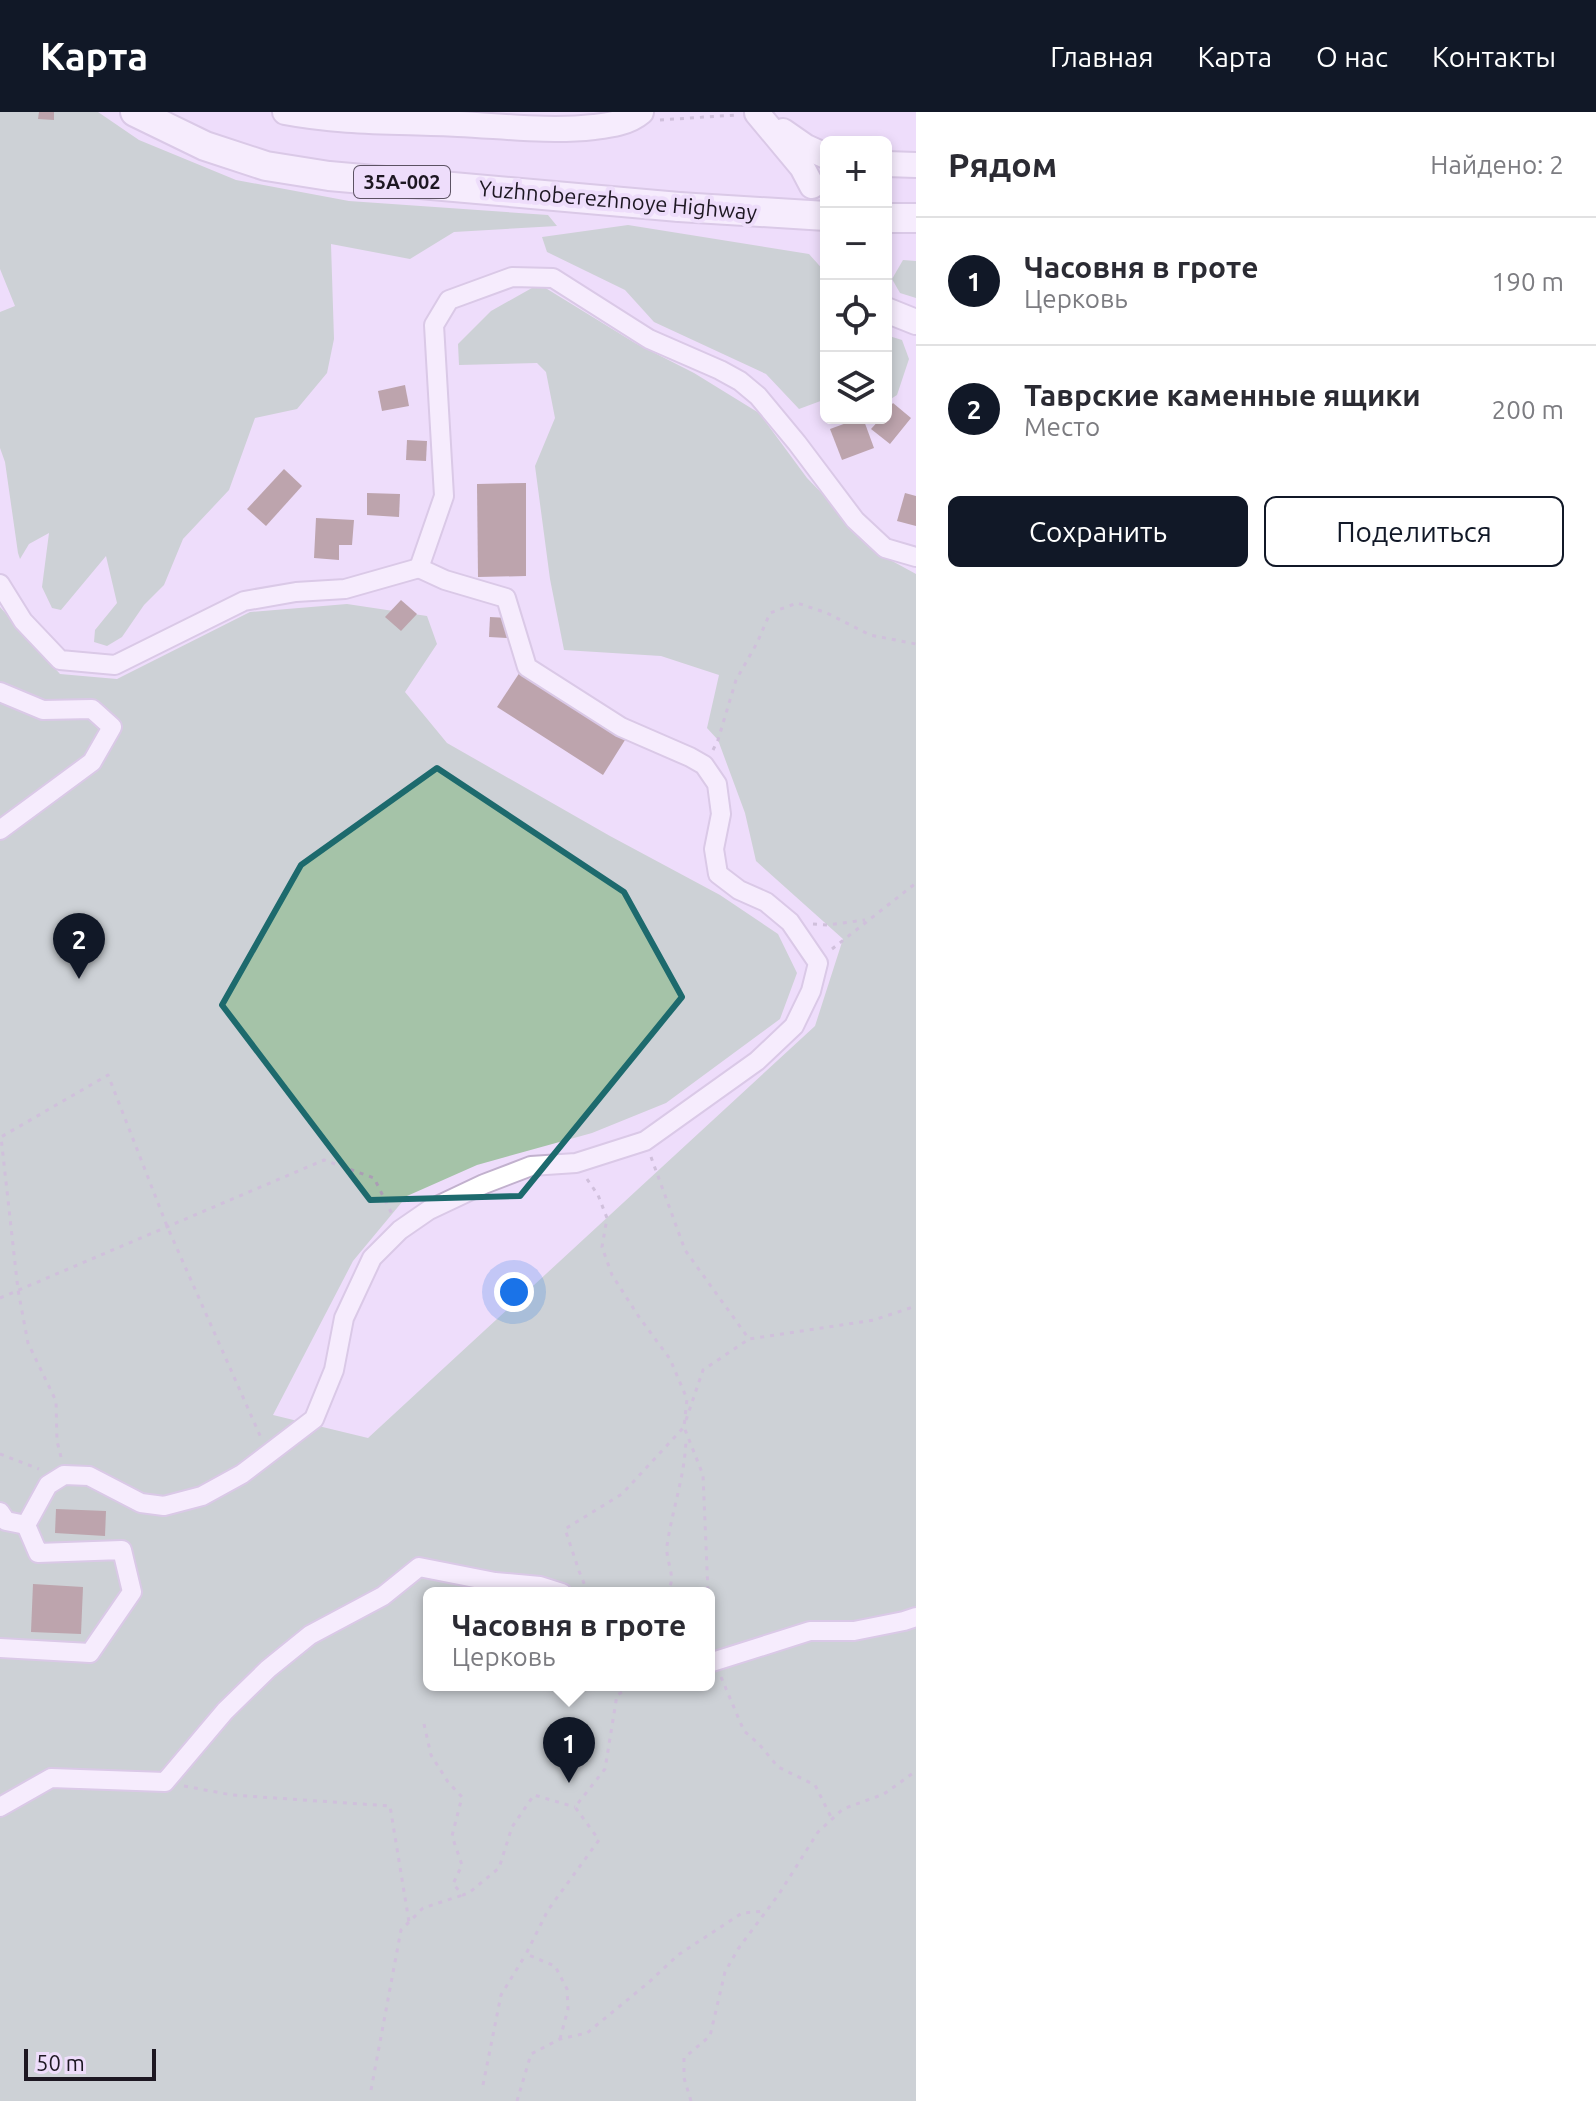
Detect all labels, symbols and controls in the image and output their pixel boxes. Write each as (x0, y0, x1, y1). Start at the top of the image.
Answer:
text: Карта (40, 35, 148, 77)
text: Главная (1050, 41, 1153, 72)
text: Карта (1197, 41, 1272, 72)
text: О нас (1316, 41, 1388, 72)
text: Контакты (1432, 41, 1556, 72)
map controls (820, 136, 892, 424)
button: + (820, 136, 892, 208)
text: Рядом (948, 145, 1057, 183)
text: Найдено: 2 (1430, 150, 1564, 179)
road number: 35А-002 (354, 166, 450, 198)
street label: Yuzhnoberezhnoye Highway (478, 175, 758, 224)
button: − (820, 208, 892, 280)
text: Часовня в гроте (1024, 250, 1258, 284)
text: 1 (967, 267, 981, 296)
text: 190 m (1492, 267, 1564, 296)
button: locate (820, 280, 892, 352)
text: Церковь (1024, 284, 1128, 313)
button: layers (820, 352, 892, 424)
text: Таврские каменные ящики (1024, 378, 1421, 412)
text: 2 (967, 395, 981, 424)
text: 200 m (1492, 395, 1564, 424)
text: Место (1024, 412, 1100, 441)
button: Сохранить (948, 496, 1248, 567)
button: Поделиться (1264, 496, 1564, 567)
pin: 2 (53, 913, 105, 979)
your location (494, 1272, 534, 1312)
popup (423, 1587, 715, 1691)
text: Часовня в гроте (452, 1608, 686, 1642)
text: Церковь (452, 1642, 556, 1671)
pin: 1 (543, 1717, 595, 1783)
scale bar (24, 2045, 156, 2081)
text: 50 m (36, 2050, 85, 2075)

